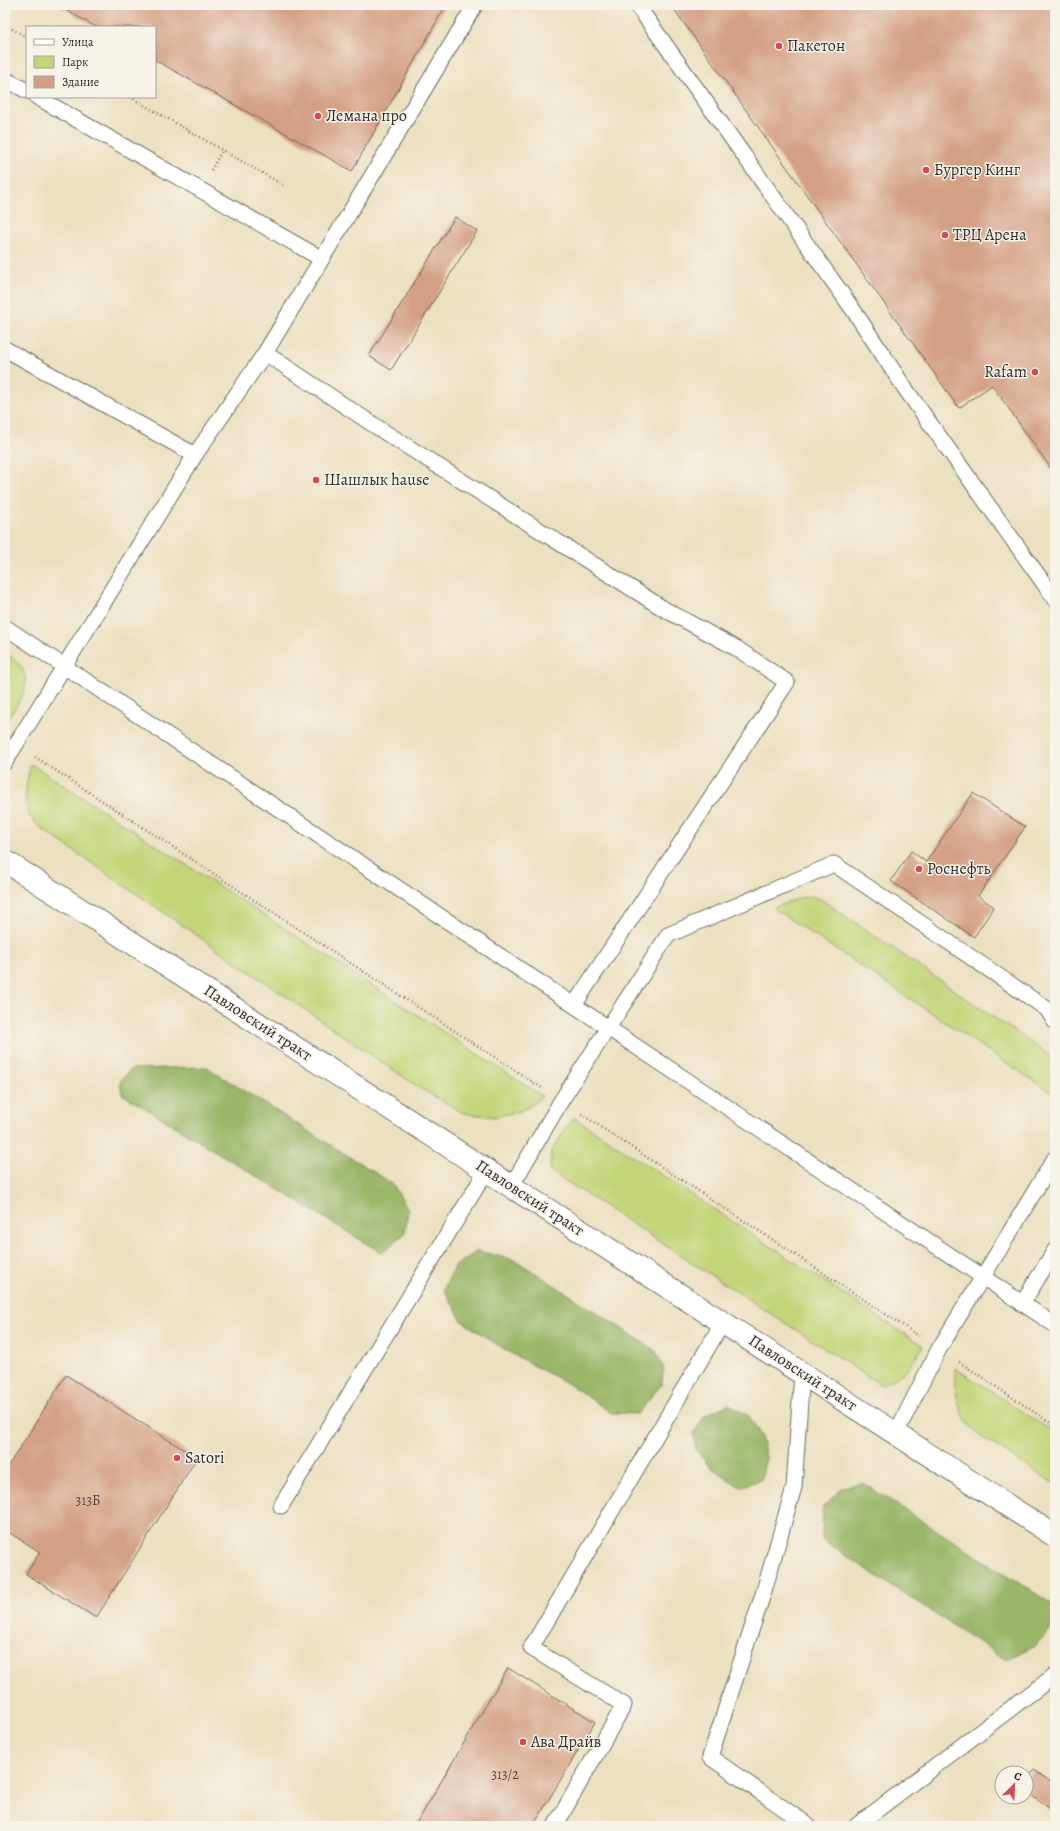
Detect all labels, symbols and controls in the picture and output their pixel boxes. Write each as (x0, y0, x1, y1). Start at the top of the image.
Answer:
legend (26, 26, 156, 98)
text: Улица (62, 34, 94, 50)
place label: Пакетон (787, 35, 845, 57)
marker: Пакетон (774, 41, 784, 51)
text: Парк (62, 54, 88, 70)
text: Здание (62, 74, 99, 90)
place label: Лемана про (326, 105, 407, 127)
marker: Лемана про (313, 111, 323, 121)
place label: Бургер Кинг (934, 159, 1021, 181)
marker: Бургер Кинг (921, 165, 931, 175)
place label: ТРЦ Арена (953, 224, 1027, 246)
marker: ТРЦ Арена (940, 230, 950, 240)
place label: Rafam (984, 361, 1027, 383)
marker: Rafam (1030, 367, 1040, 377)
place label: Шашлык hause (324, 469, 430, 491)
marker: Шашлык hause (311, 475, 321, 485)
place label: Роснефть (927, 858, 991, 880)
marker: Роснефть (914, 864, 924, 874)
street label: Павловский тракт (200, 980, 316, 1066)
street label: Павловский тракт (472, 1155, 588, 1241)
street label: Павловский тракт (745, 1330, 861, 1416)
place label: Satori (185, 1447, 225, 1469)
marker: Satori (172, 1453, 182, 1463)
house number: 313Б (76, 1491, 100, 1510)
place label: Ава Драйв (530, 1731, 601, 1753)
marker: Ава Драйв (518, 1737, 528, 1747)
house number: 313/2 (491, 1765, 519, 1784)
north arrow (994, 1765, 1034, 1805)
text: С (1012, 1768, 1024, 1785)

